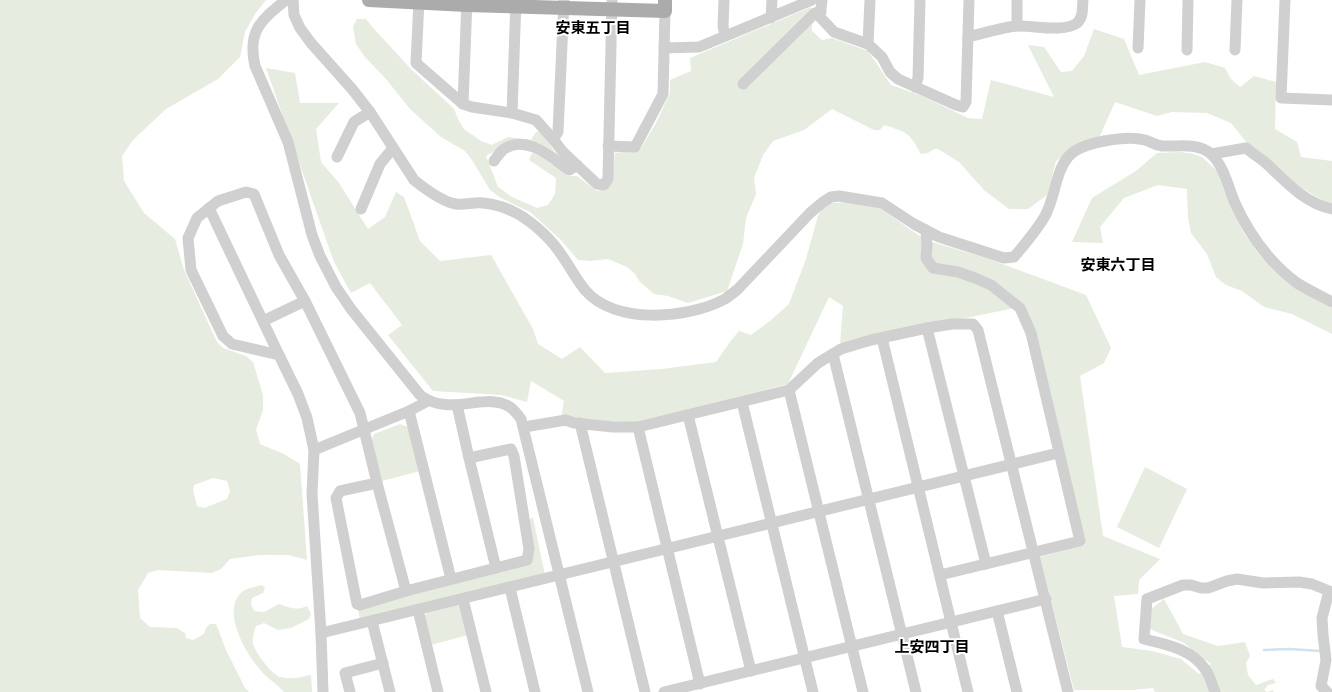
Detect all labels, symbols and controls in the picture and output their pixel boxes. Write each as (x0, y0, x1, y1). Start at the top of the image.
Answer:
district label: 安東五丁目 (555, 19, 631, 37)
district label: 安東六丁目 (1080, 256, 1156, 274)
district label: 上安四丁目 (894, 638, 970, 656)

